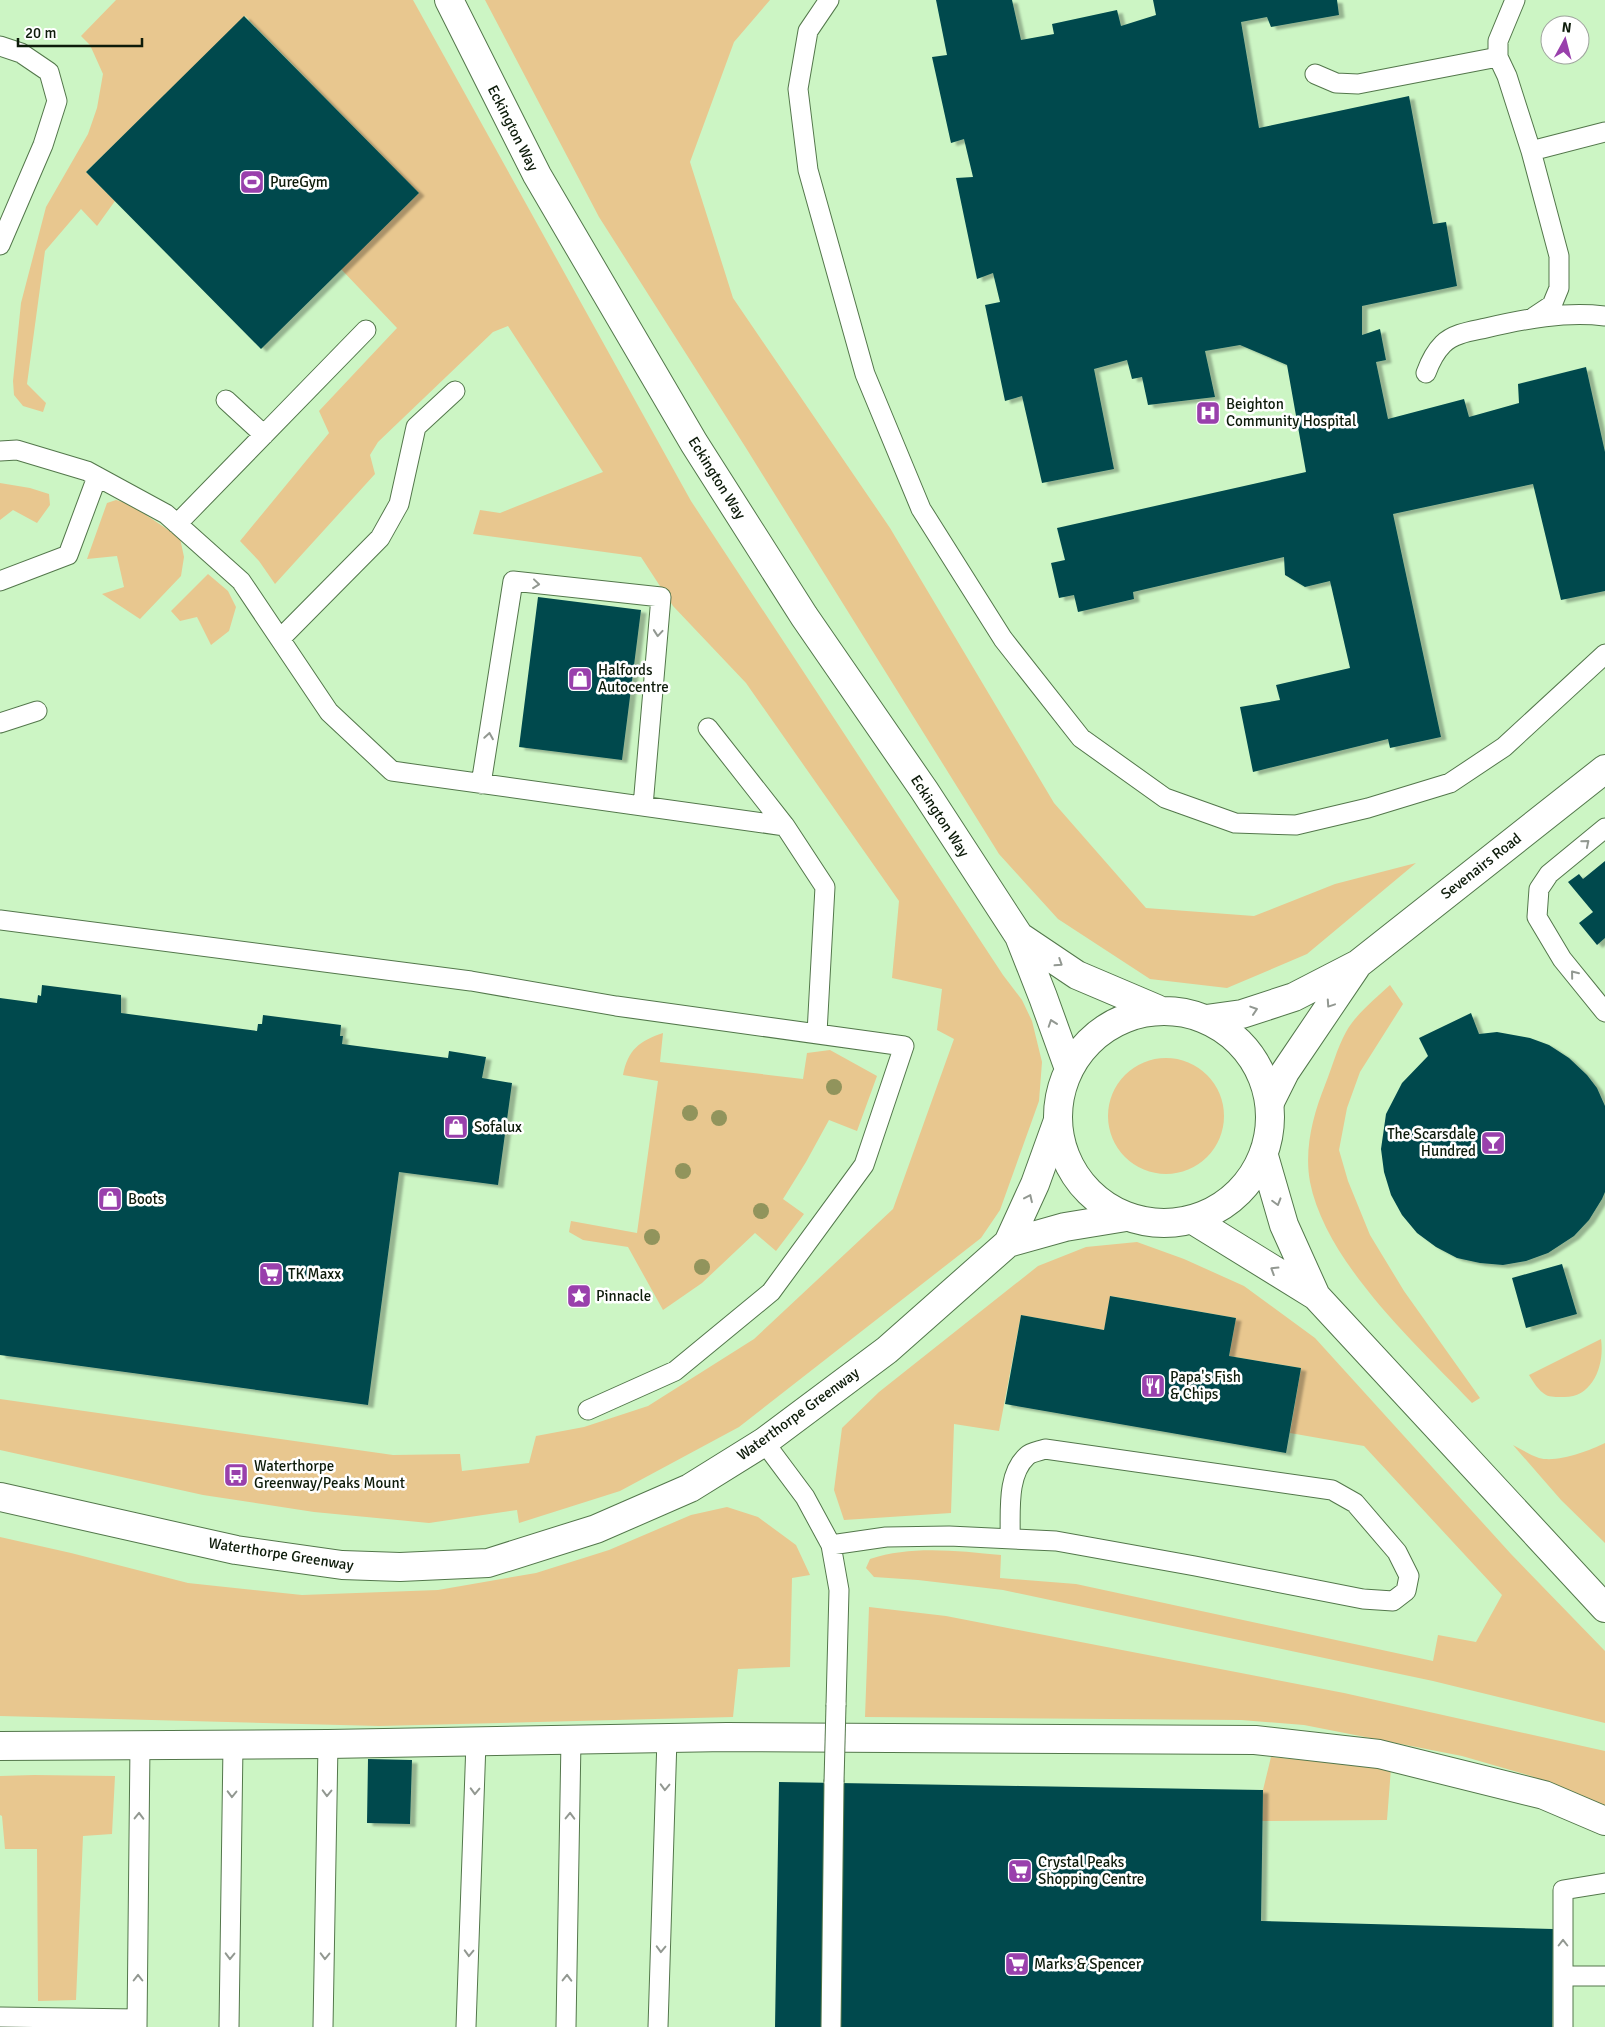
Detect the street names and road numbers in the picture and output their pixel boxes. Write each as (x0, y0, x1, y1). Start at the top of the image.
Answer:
street label: Eckington Way (484, 82, 542, 174)
street label: Eckington Way (684, 433, 750, 523)
street label: Eckington Way (907, 772, 973, 860)
street label: Sevenairs Road (1437, 829, 1525, 903)
street label: Waterthorpe Greenway (733, 1364, 863, 1464)
street label: Waterthorpe Greenway (207, 1534, 355, 1574)

